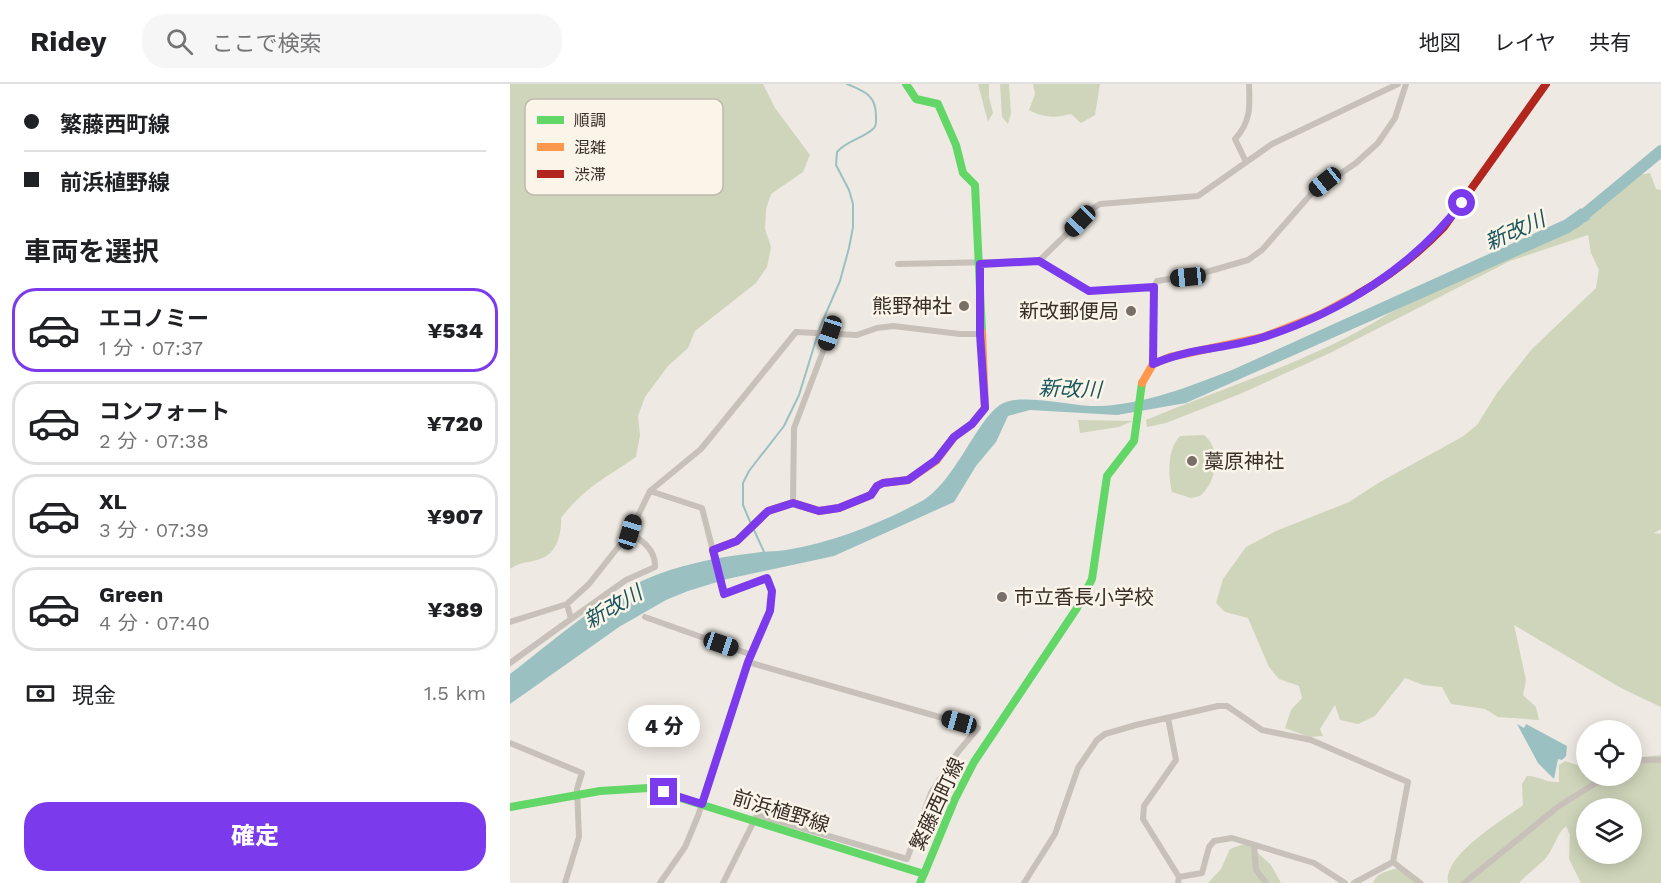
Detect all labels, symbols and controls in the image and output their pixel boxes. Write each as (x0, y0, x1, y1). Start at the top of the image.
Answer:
search box (142, 14, 562, 68)
text: Ridey (30, 25, 106, 58)
icon: search (163, 25, 196, 58)
text: 地図 (1419, 30, 1461, 55)
text: レイヤ (1494, 30, 1556, 55)
text: 共有 (1589, 30, 1631, 55)
text: ここで検索 (211, 31, 321, 56)
legend (525, 99, 723, 195)
text: 順調 (574, 111, 606, 130)
text: 繁藤西町線 (60, 112, 170, 137)
text: 混雑 (574, 138, 606, 157)
car (1305, 164, 1345, 200)
text: 渋滞 (574, 165, 606, 184)
text: 前浜植野線 (60, 170, 170, 195)
route start (1448, 189, 1475, 216)
car (1061, 202, 1099, 240)
water label: 新改川 (1481, 205, 1550, 255)
text: 車両を選択 (24, 236, 159, 268)
car (1169, 266, 1207, 288)
place label: 熊野神社 (872, 294, 952, 318)
marker: 熊野神社 (957, 299, 971, 313)
place label: 新改郵便局 (1019, 299, 1119, 323)
icon: car (27, 303, 81, 357)
marker: 新改郵便局 (1124, 304, 1138, 318)
text: エコノミー (99, 306, 209, 331)
car (816, 313, 844, 353)
text: ¥534 (428, 318, 483, 343)
text: 1 分 · 07:37 (99, 336, 203, 360)
water label: 新改川 (1038, 375, 1104, 402)
icon: car (27, 396, 81, 450)
text: コンフォート (99, 399, 230, 424)
text: ¥720 (427, 411, 483, 436)
text: 2 分 · 07:38 (99, 429, 209, 453)
place label: 藁原神社 (1204, 449, 1284, 473)
marker: 藁原神社 (1185, 454, 1199, 468)
icon: car (27, 489, 81, 543)
text: XL (99, 489, 127, 514)
text: ¥907 (427, 504, 483, 529)
car (616, 512, 644, 552)
text: 3 分 · 07:39 (99, 518, 209, 542)
water label: 新改川 (579, 579, 648, 633)
icon: car (27, 582, 81, 636)
text: Green (99, 582, 163, 607)
place label: 市立香長小学校 (1014, 585, 1154, 609)
marker: 市立香長小学校 (995, 590, 1009, 604)
text: ¥389 (427, 597, 483, 622)
text: 4 分 · 07:40 (99, 611, 210, 635)
car (701, 630, 741, 658)
icon: cash (24, 677, 57, 710)
text: 1.5 km (424, 681, 486, 705)
text: 現金 (72, 683, 116, 708)
callout: 4 分 (628, 705, 700, 747)
car (939, 708, 979, 736)
text: 4 分 (645, 714, 683, 738)
map controls (1576, 720, 1642, 864)
button: locate (1576, 720, 1642, 786)
street label: 繁藤西町線 (905, 754, 969, 854)
route end (650, 778, 677, 805)
street label: 前浜植野線 (730, 785, 832, 837)
button: layers (1576, 798, 1642, 864)
button: 確定 (24, 802, 486, 871)

